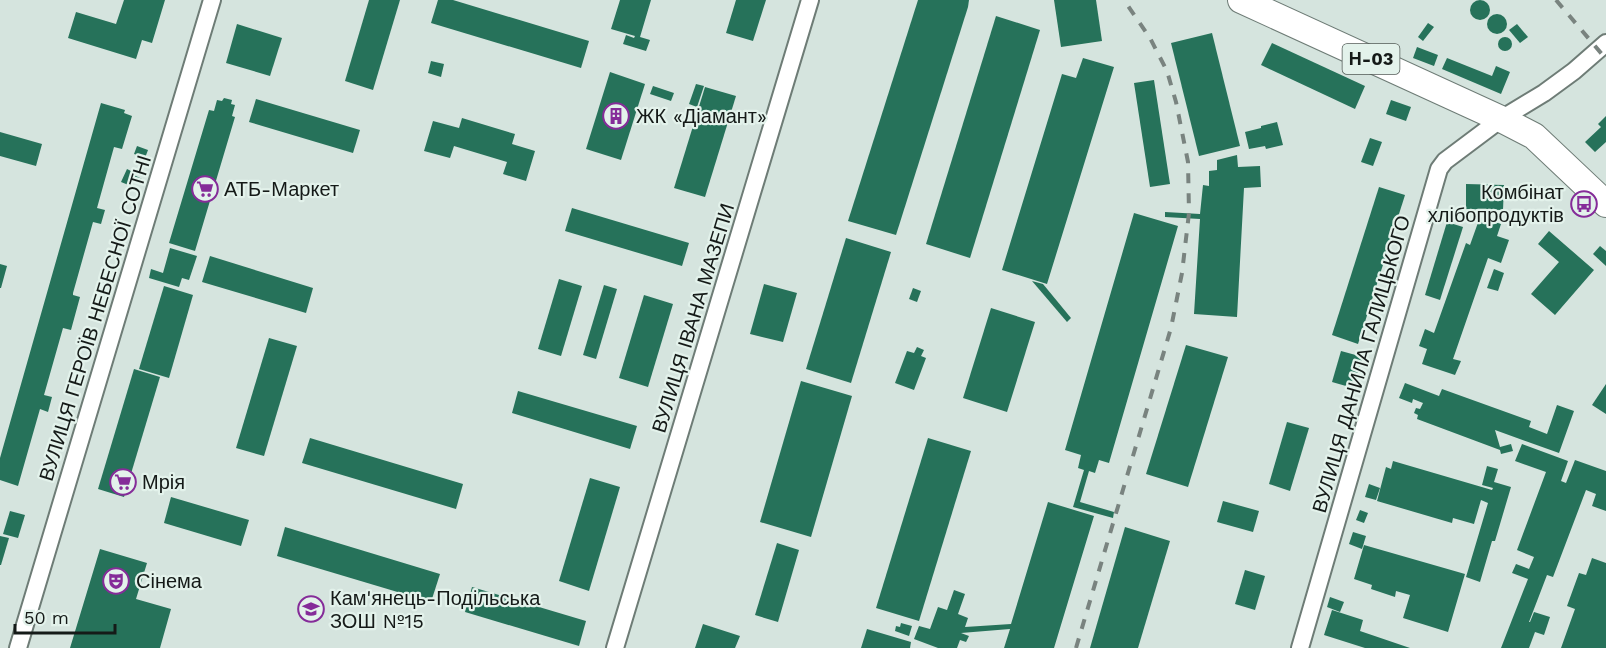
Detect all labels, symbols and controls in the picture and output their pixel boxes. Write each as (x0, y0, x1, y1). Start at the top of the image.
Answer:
road number: Н-03 (1342, 44, 1400, 74)
building icon: ЖК «Діамант» (601, 101, 631, 131)
place label: ЖК «Діамант» (636, 104, 767, 128)
street label: ВУЛИЦЯ ГЕРОЇВ НЕБЕСНОЇ СОТНІ (34, 152, 156, 484)
supermarket icon: АТБ-Маркет (190, 174, 220, 204)
place label: АТБ-Маркет (224, 177, 339, 201)
place label: Комбінат хлібопродуктів (1428, 180, 1564, 227)
bus stop icon: Комбінат хлібопродуктів (1569, 189, 1599, 219)
street label: ВУЛИЦЯ ІВАНА МАЗЕПИ (647, 200, 739, 436)
street label: ВУЛИЦЯ ДАНИЛА ГАЛИЦЬКОГО (1307, 213, 1415, 515)
supermarket icon: Мрія (108, 467, 138, 497)
place label: Мрія (142, 470, 185, 494)
theatre icon: Сінема (101, 566, 131, 596)
place label: Сінема (136, 569, 203, 593)
place label: Кам'янець-Подільська ЗОШ №15 (330, 586, 541, 633)
school or university icon: Кам'янець-Подільська ЗОШ №15 (296, 594, 326, 624)
scale bar (15, 597, 116, 635)
text: 50 m (24, 607, 69, 628)

